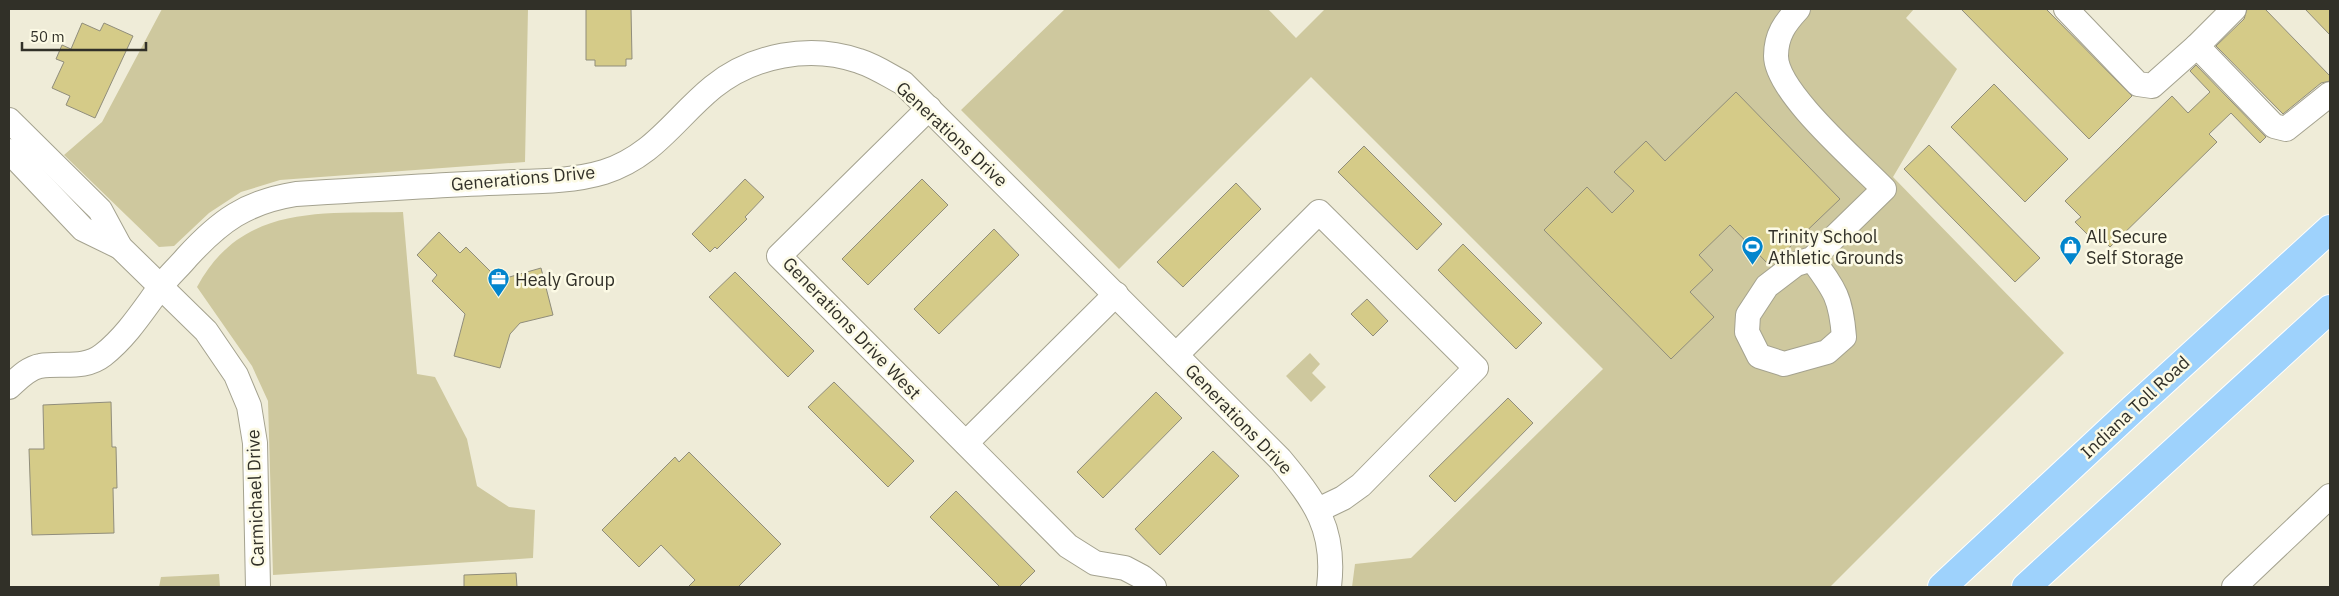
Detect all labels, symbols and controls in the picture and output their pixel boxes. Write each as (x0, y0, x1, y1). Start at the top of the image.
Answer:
scale bar (22, 20, 146, 52)
text: 50 m (30, 27, 65, 46)
street label: Generations Drive (891, 76, 1013, 192)
street label: Generations Drive (450, 160, 596, 196)
place label: Trinity School Athletic Grounds (1768, 225, 1904, 269)
place label: All Secure Self Storage (2086, 225, 2184, 269)
sports icon: Trinity School Athletic Grounds (1740, 234, 1764, 265)
shop icon: All Secure Self Storage (2058, 234, 2082, 265)
street label: Generations Drive West (778, 252, 926, 404)
office icon: Healy Group (487, 267, 511, 298)
place label: Healy Group (515, 268, 615, 291)
street label: Indiana Toll Road (2076, 351, 2194, 463)
street label: Generations Drive (1181, 359, 1298, 479)
street label: Carmichael Drive (241, 429, 269, 567)

